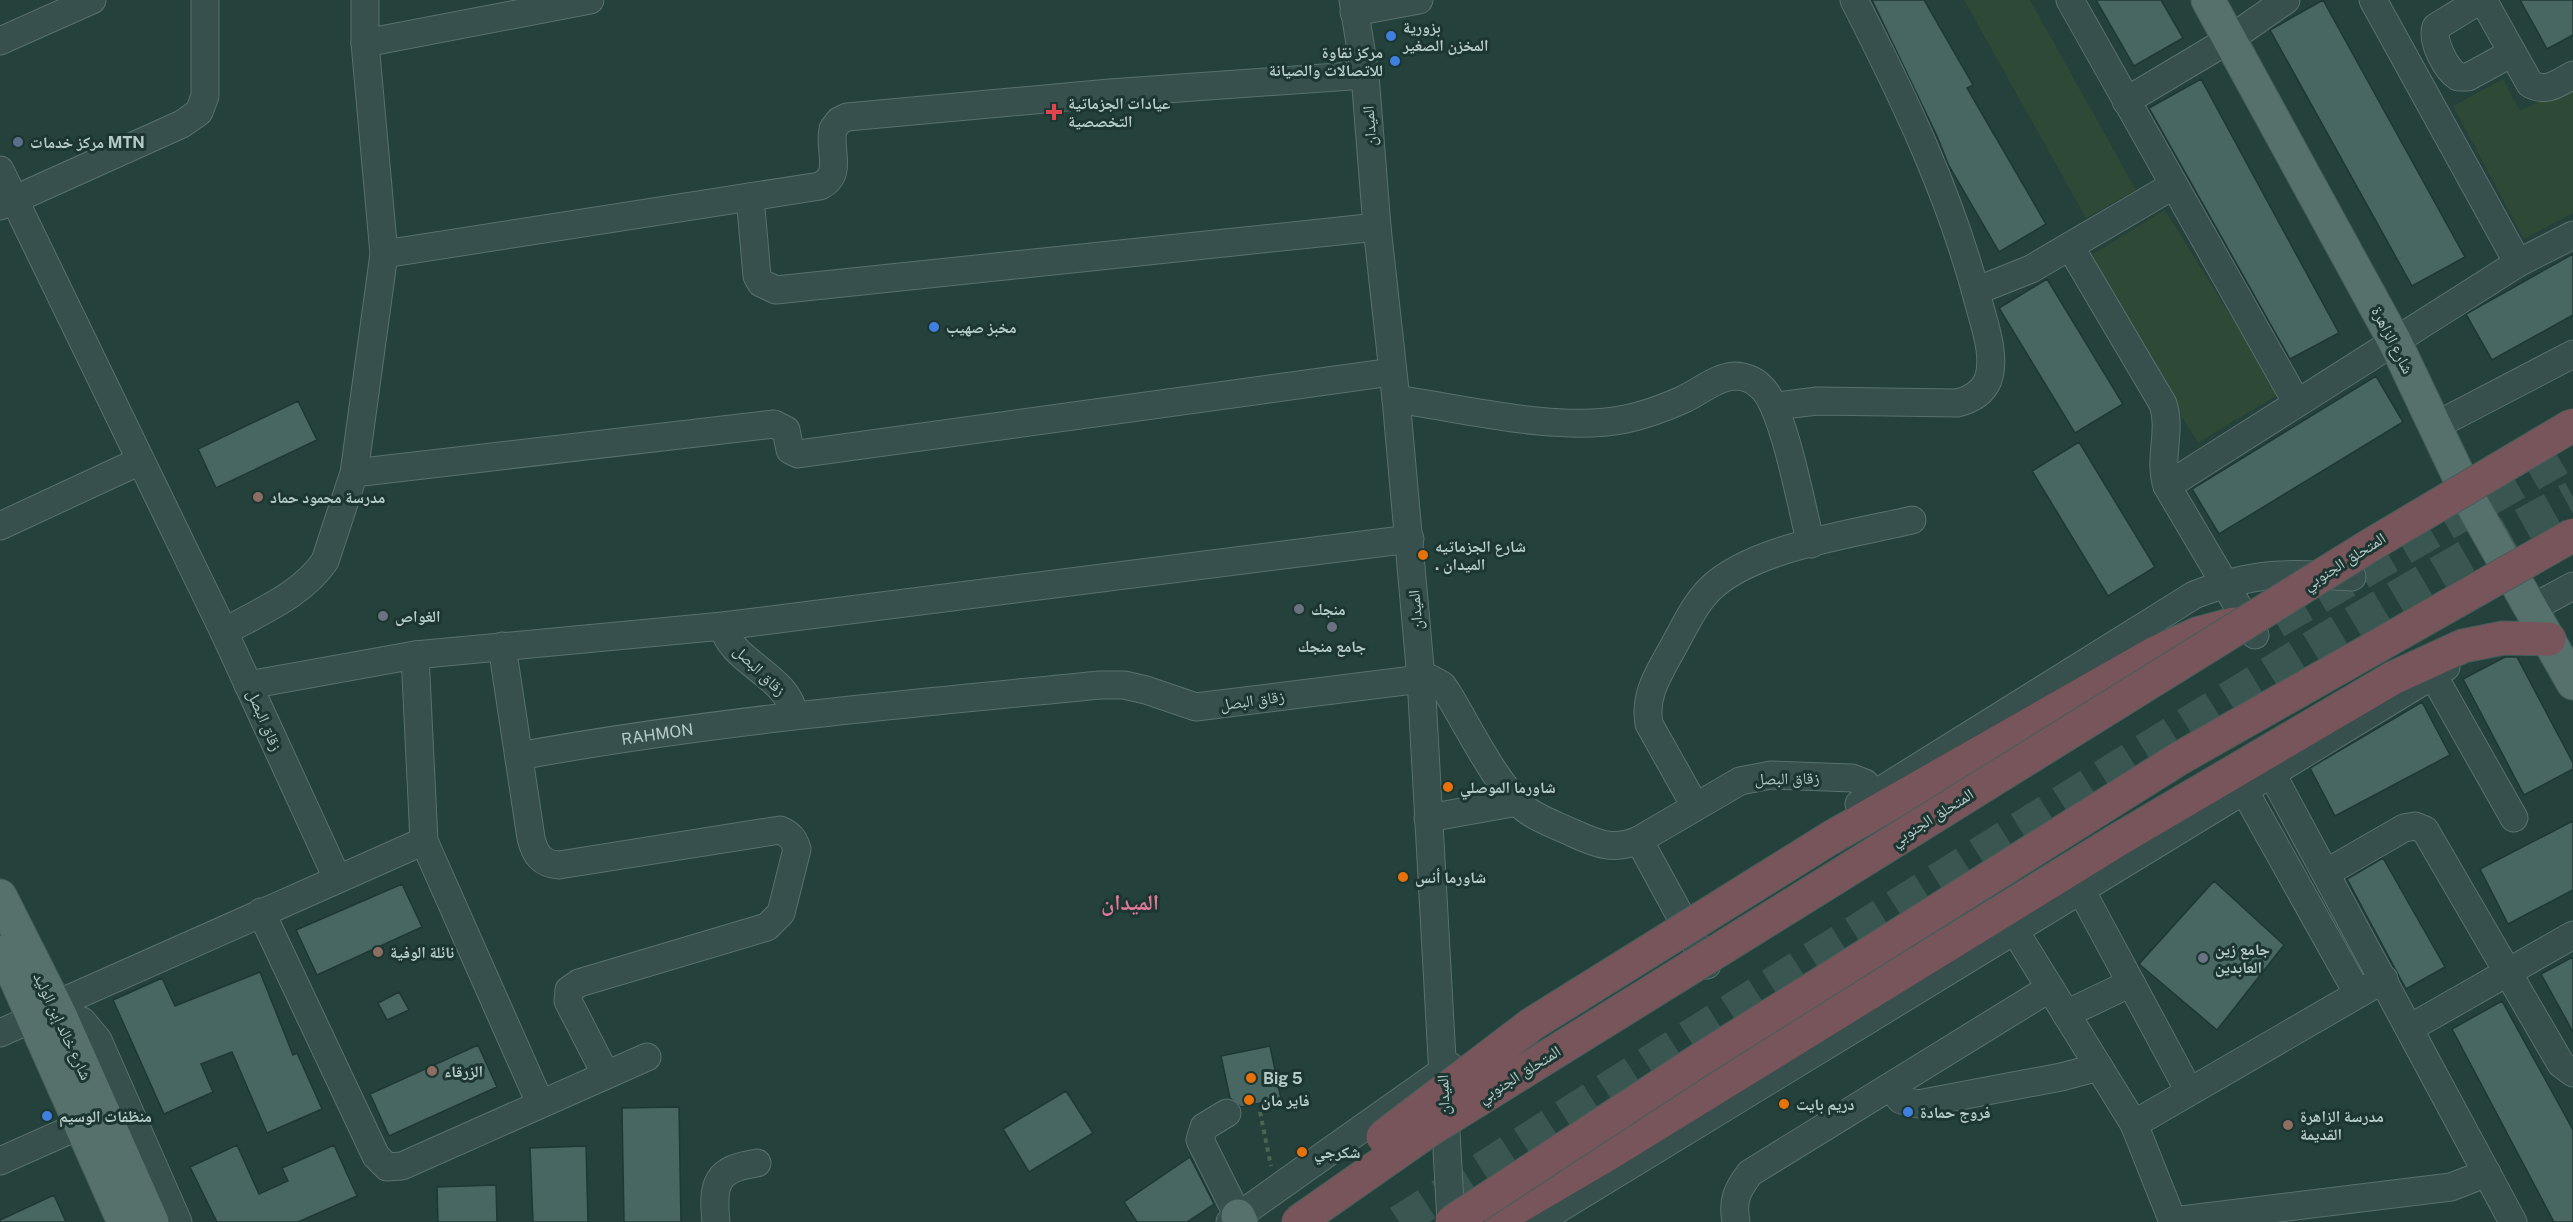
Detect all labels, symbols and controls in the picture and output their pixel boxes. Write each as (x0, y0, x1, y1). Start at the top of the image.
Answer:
place label: بزورية المخزن الصغير (1402, 18, 1489, 55)
marker: بزورية المخزن الصغير (1384, 29, 1398, 43)
place label: مركز نقاوة للاتصالات والصيانة (1269, 43, 1383, 80)
marker: مركز نقاوة للاتصالات والصيانة (1388, 54, 1402, 68)
place label: عيادات الجزماتية التخصصية (1068, 94, 1170, 131)
marker: عيادات الجزماتية التخصصية (1045, 103, 1063, 121)
street label: الميدان (1359, 105, 1381, 147)
place label: مركز خدمات MTN (30, 133, 145, 152)
marker: مركز خدمات MTN (11, 135, 25, 149)
street label: شارع الزاهرة (2367, 303, 2418, 377)
place label: مخبز صهيب (946, 318, 1017, 337)
marker: مخبز صهيب (927, 320, 941, 334)
place label: مدرسة محمود حماد (270, 488, 385, 507)
marker: مدرسة محمود حماد (251, 490, 265, 504)
street label: المتحلق الجنوبي (2299, 529, 2391, 597)
place label: شارع الجزماتيه . الميدان (1435, 537, 1526, 574)
marker: شارع الجزماتيه . الميدان (1416, 548, 1430, 562)
street label: الميدان (1404, 589, 1428, 631)
place label: منجك (1311, 600, 1346, 619)
marker: منجك (1292, 602, 1306, 616)
place label: الغواص (395, 607, 441, 626)
marker: الغواص (376, 609, 390, 623)
marker: جامع منجك (1325, 620, 1339, 634)
place label: جامع منجك (1298, 637, 1366, 657)
street label: زقاق البصل (729, 641, 790, 700)
street label: زقاق البصل (242, 687, 286, 754)
street label: زقاق البصل (1219, 687, 1286, 715)
street label: RAHMON (620, 720, 694, 749)
street label: زقاق البصل (1754, 768, 1820, 790)
place label: شاورما الموصلي (1460, 778, 1556, 800)
marker: شاورما الموصلي (1441, 780, 1455, 794)
street label: المتحلق الجنوبي (1887, 785, 1979, 853)
place label: شاورما أنس (1415, 868, 1486, 887)
marker: شاورما أنس (1396, 870, 1410, 884)
district label: الميدان (1101, 889, 1159, 916)
place label: جامع زين العابدين (2215, 940, 2270, 977)
place label: نائلة الوفية (390, 943, 454, 962)
marker: نائلة الوفية (371, 945, 385, 959)
marker: جامع زين العابدين (2196, 951, 2210, 965)
street label: شارع خالد إبن الوليد (28, 970, 96, 1083)
street label: المتحلق الجنوبي (1474, 1042, 1566, 1110)
place label: الزرقاء (444, 1062, 483, 1081)
marker: الزرقاء (425, 1064, 439, 1078)
place label: Big 5 (1263, 1069, 1303, 1088)
marker: Big 5 (1244, 1071, 1258, 1085)
street label: الميدان (1433, 1074, 1455, 1116)
place label: فاير مان (1261, 1091, 1310, 1110)
marker: فاير مان (1242, 1093, 1256, 1107)
place label: دريم بايت (1796, 1095, 1855, 1116)
marker: دريم بايت (1777, 1097, 1791, 1111)
place label: فروج حمادة (1920, 1103, 1991, 1123)
marker: فروج حمادة (1901, 1105, 1915, 1119)
place label: منظفات الوسيم (59, 1107, 152, 1128)
place label: مدرسة الزاهرة القديمة (2300, 1107, 2384, 1144)
marker: منظفات الوسيم (40, 1109, 54, 1123)
marker: مدرسة الزاهرة القديمة (2281, 1118, 2295, 1132)
place label: شكرجي (1314, 1143, 1360, 1165)
marker: شكرجي (1295, 1145, 1309, 1159)

